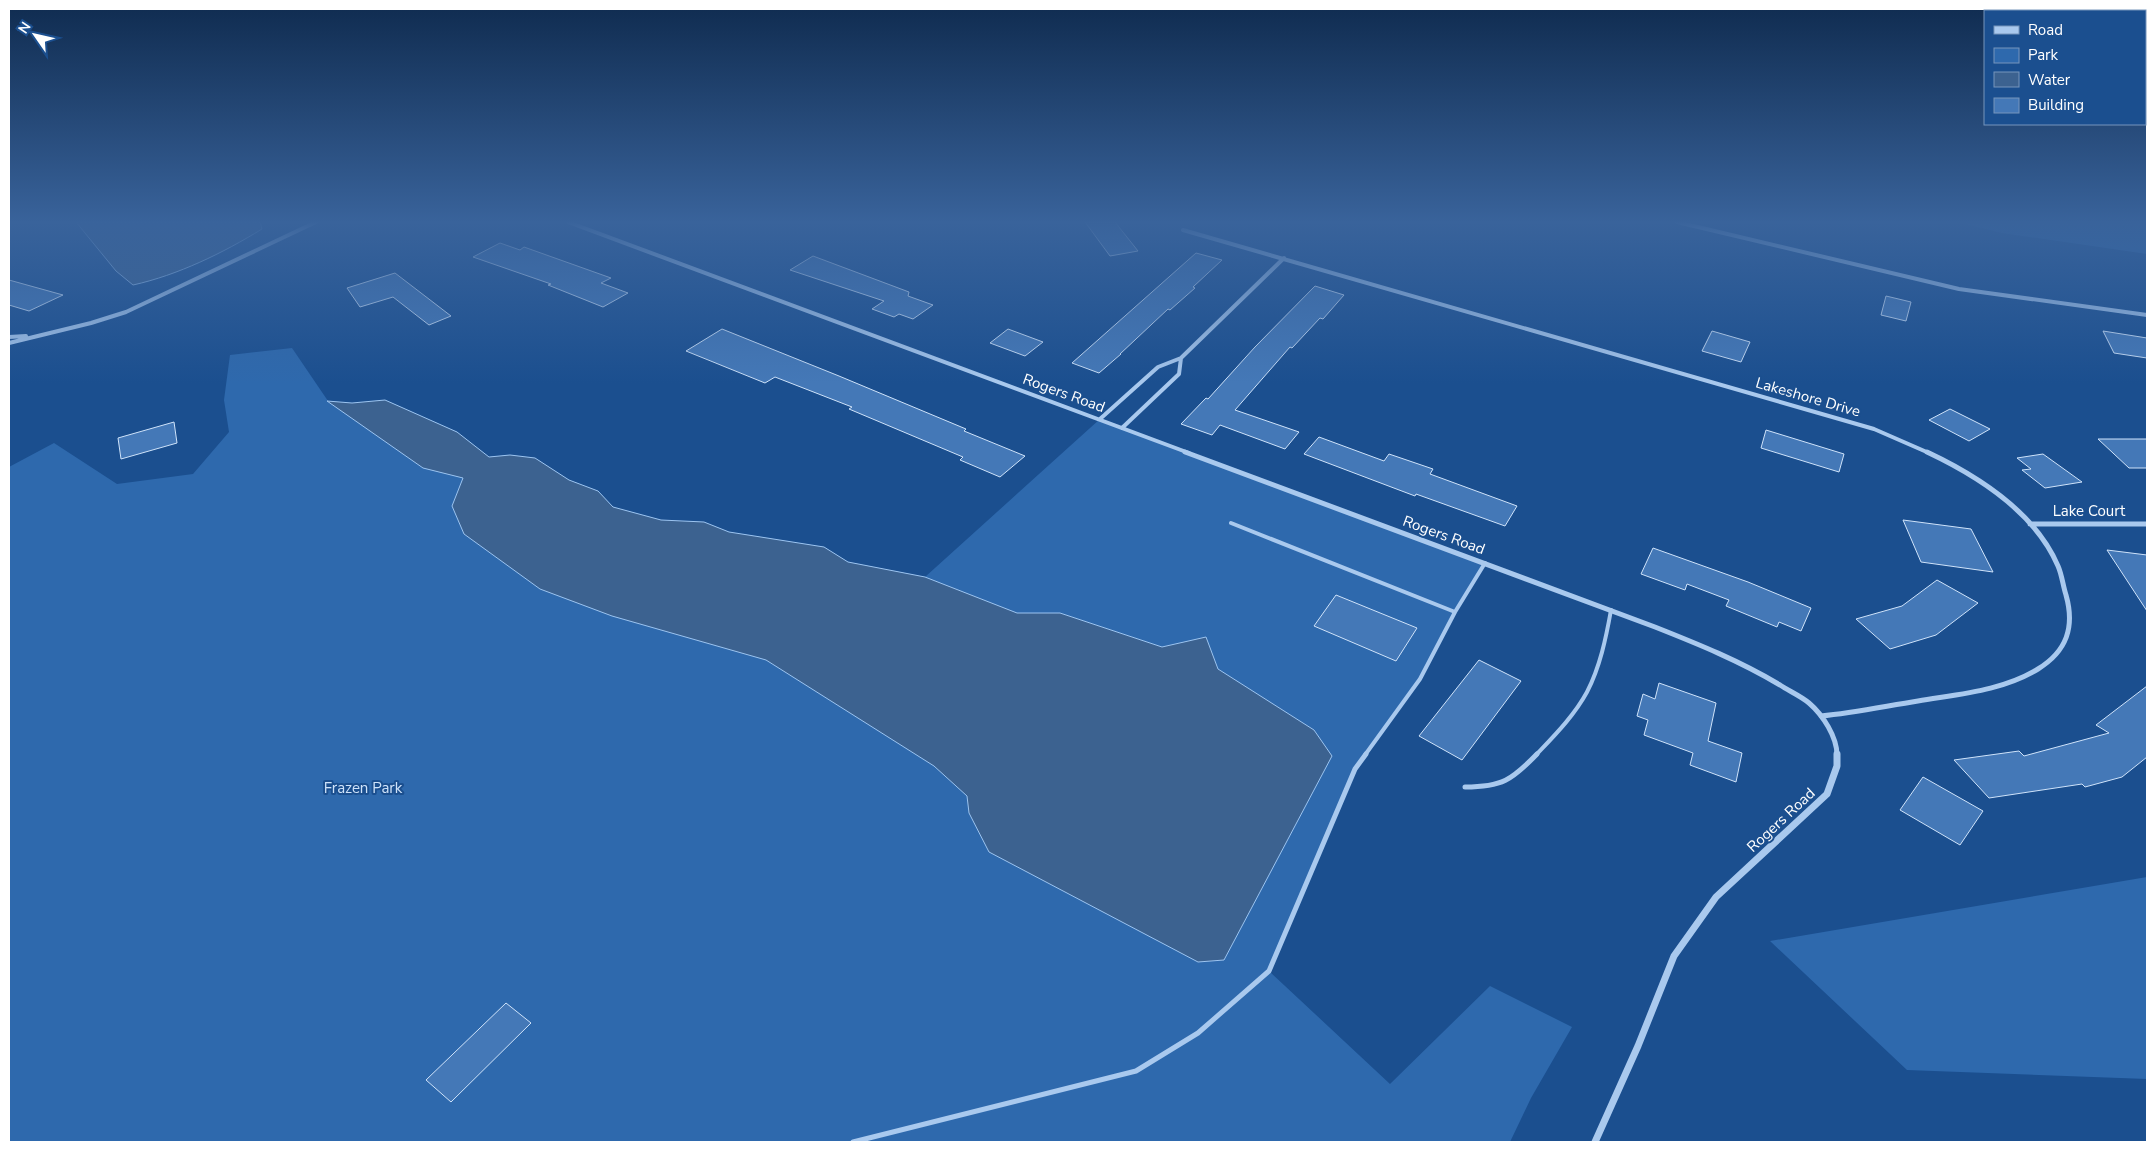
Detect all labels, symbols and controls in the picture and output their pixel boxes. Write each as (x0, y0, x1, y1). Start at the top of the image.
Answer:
north arrow (10, 10, 60, 60)
legend (1984, 10, 2146, 125)
text: N (14, 18, 35, 38)
text: Road (2028, 20, 2063, 40)
text: Park (2028, 45, 2058, 65)
text: Water (2028, 70, 2071, 90)
text: Building (2028, 95, 2084, 115)
street label: Rogers Road (1020, 369, 1108, 417)
street label: Lakeshore Drive (1753, 372, 1863, 422)
street label: Lake Court (2053, 501, 2126, 521)
street label: Rogers Road (1400, 511, 1488, 559)
park label: Frazen Park (324, 778, 403, 798)
street label: Rogers Road (1743, 783, 1819, 857)

